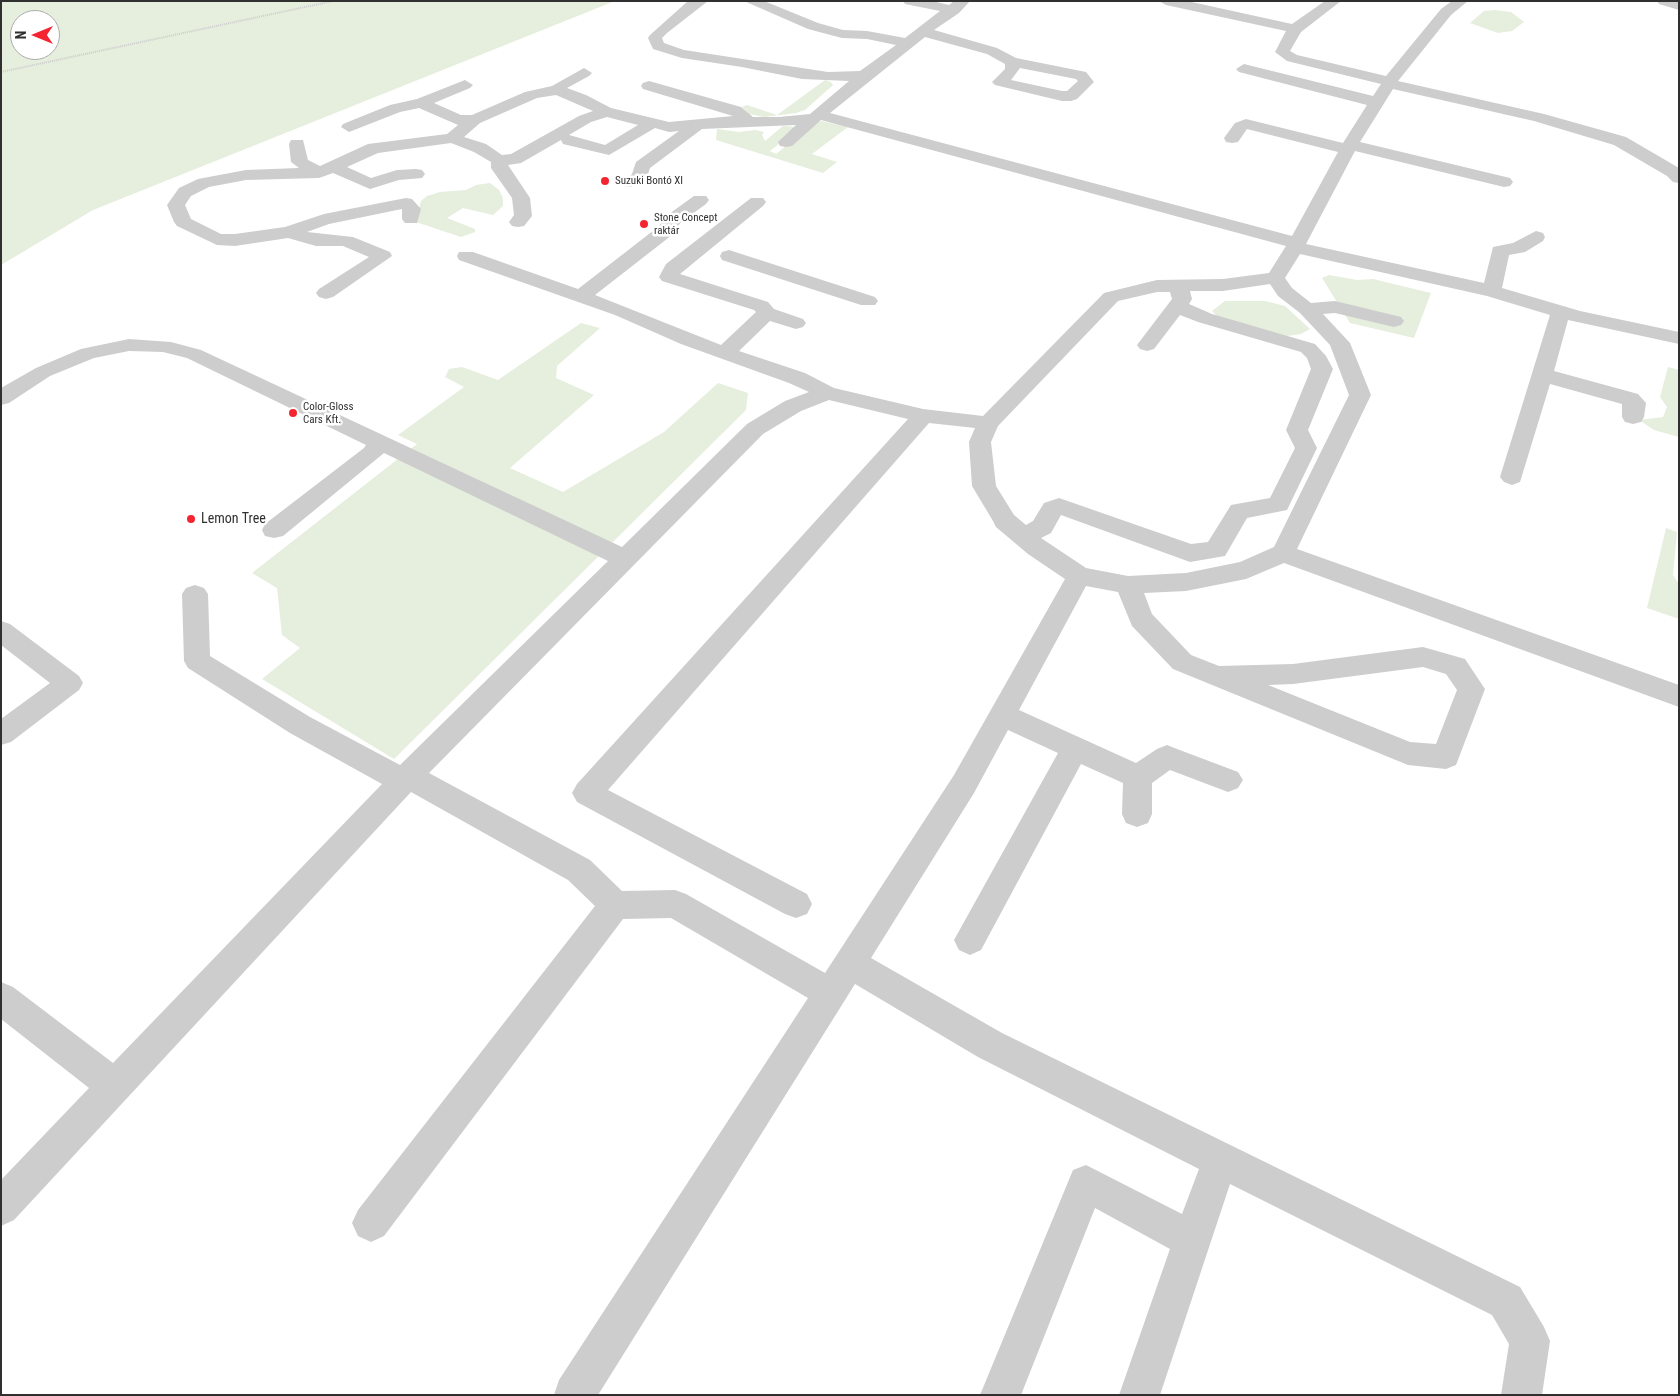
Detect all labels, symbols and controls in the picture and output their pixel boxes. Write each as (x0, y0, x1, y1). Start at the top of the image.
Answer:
north arrow (10, 10, 60, 60)
text: N (13, 31, 29, 39)
place label: Suzuki Bontó XI (615, 174, 683, 188)
marker: Suzuki Bontó XI (599, 175, 611, 187)
place label: Stone Concept raktár (654, 211, 717, 237)
marker: Stone Concept raktár (638, 218, 650, 230)
place label: Color-Gloss Cars Kft. (303, 400, 353, 426)
marker: Color-Gloss Cars Kft. (287, 407, 299, 419)
place label: Lemon Tree (201, 511, 266, 527)
marker: Lemon Tree (185, 513, 197, 525)

